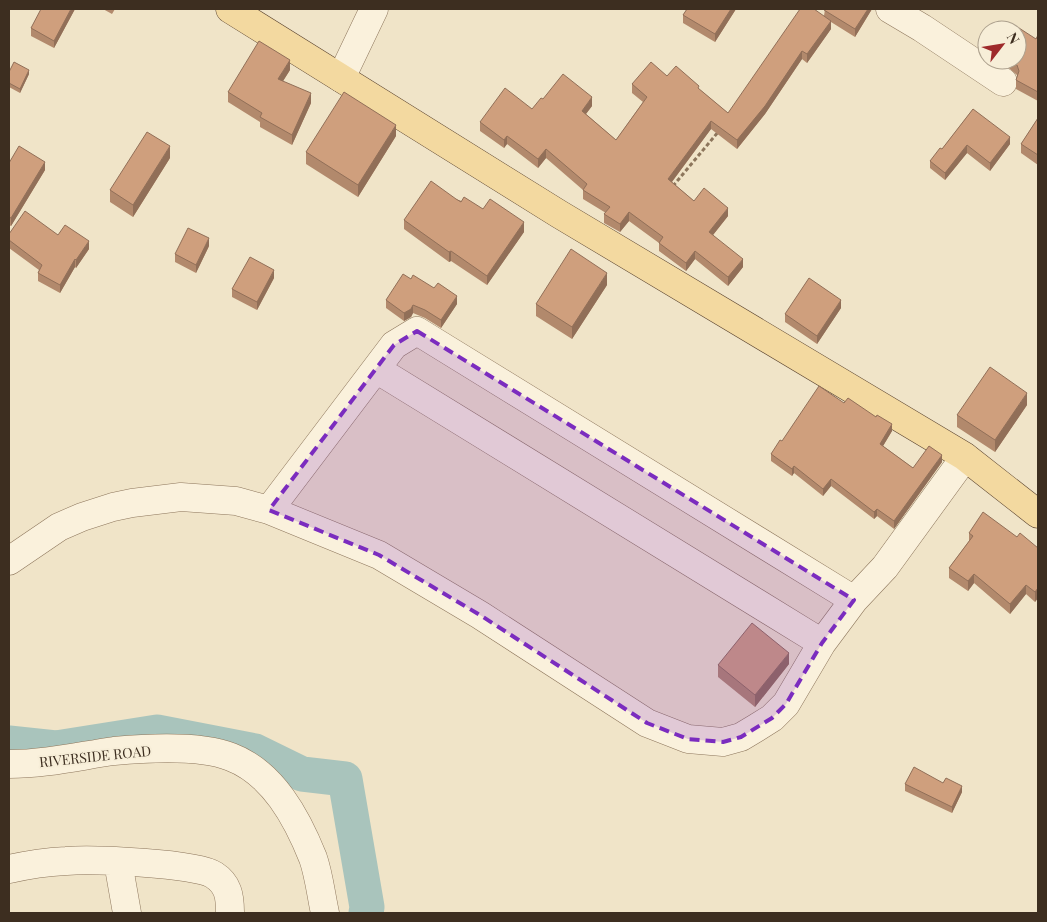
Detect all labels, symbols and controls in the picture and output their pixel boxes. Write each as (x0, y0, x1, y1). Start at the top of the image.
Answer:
north arrow (977, 20, 1027, 70)
text: N (1003, 29, 1024, 47)
street label: RIVERSIDE ROAD (38, 741, 152, 771)

